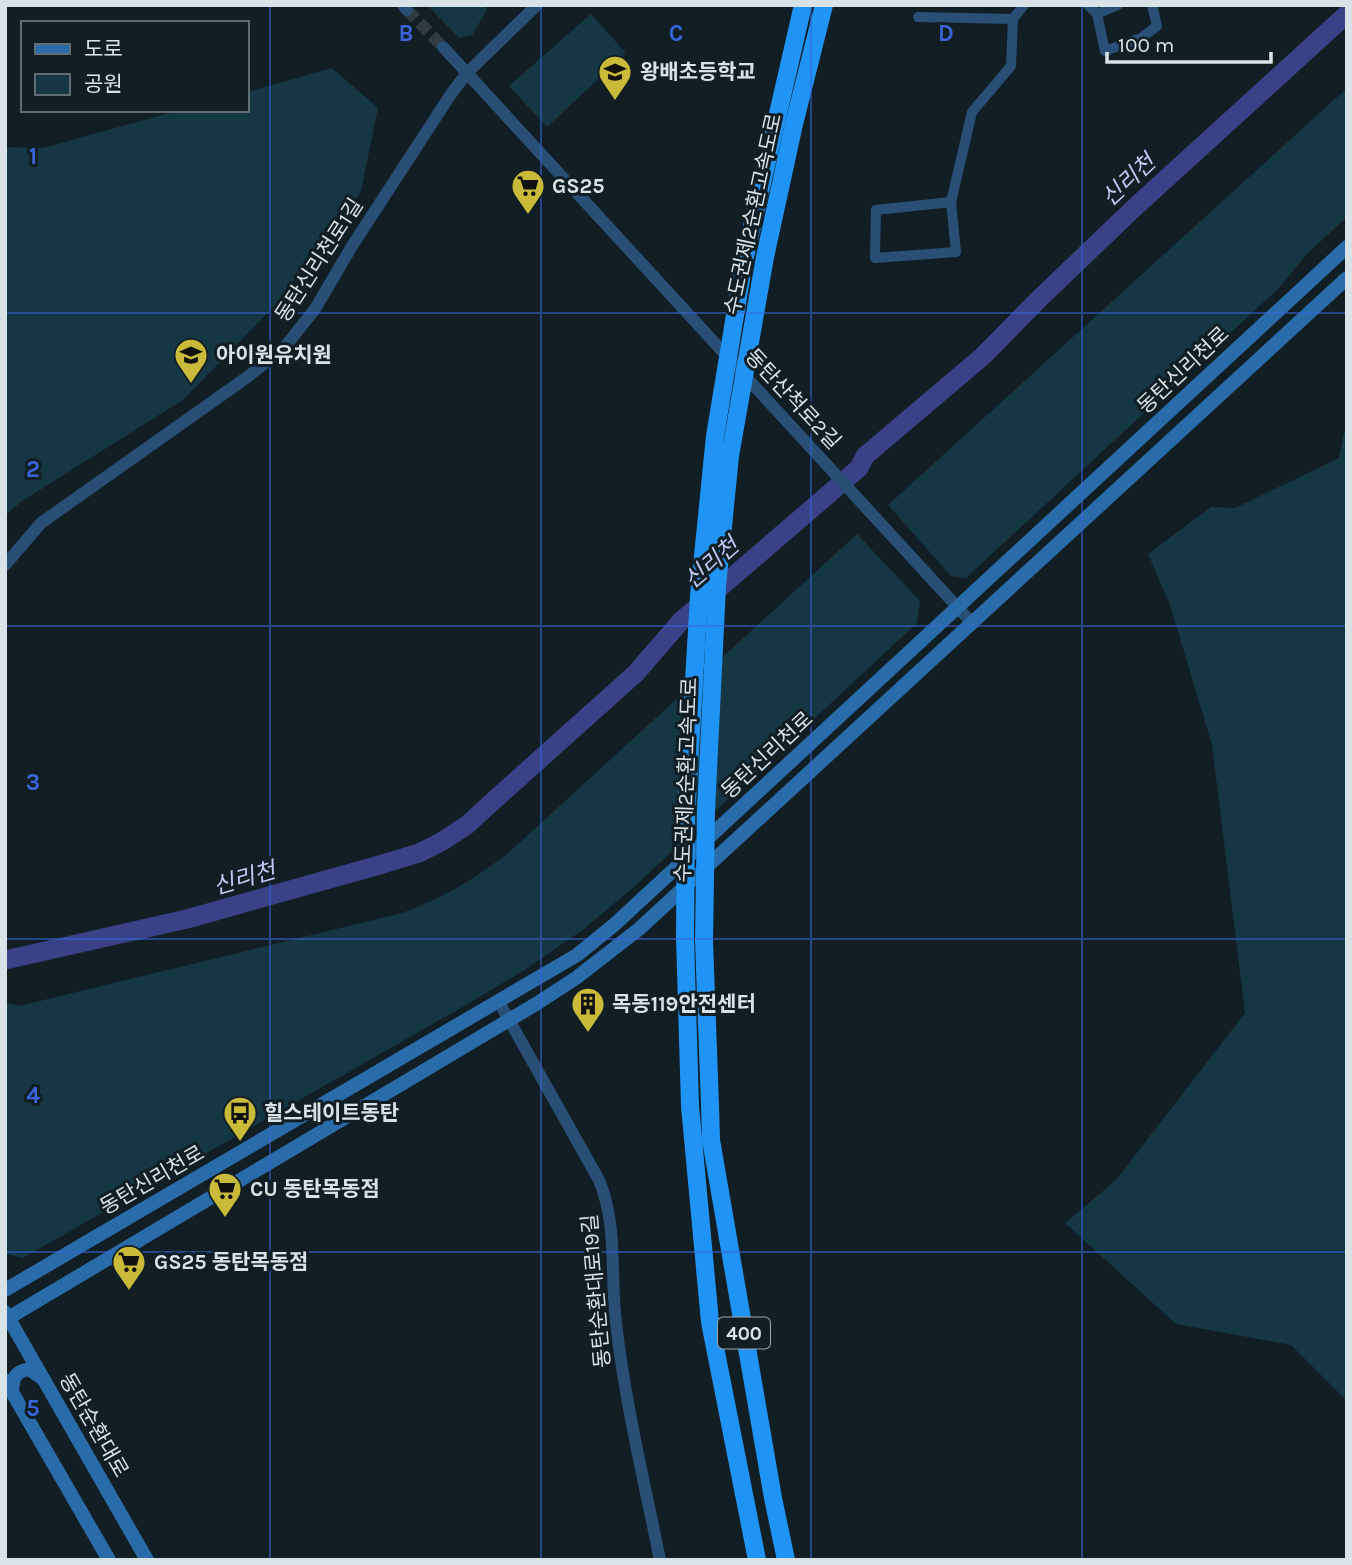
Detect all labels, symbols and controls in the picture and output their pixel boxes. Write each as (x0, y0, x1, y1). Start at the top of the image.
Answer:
text: B (399, 20, 413, 47)
text: C (669, 20, 683, 47)
text: D (938, 20, 954, 47)
legend (21, 21, 248, 112)
scale bar (1107, 21, 1272, 65)
text: 100 m (1118, 33, 1175, 57)
text: 도로 (84, 37, 123, 61)
school or university icon: 왕배초등학교 (596, 53, 634, 102)
place label: 왕배초등학교 (640, 60, 756, 84)
text: 공원 (84, 72, 123, 96)
street label: 수도권제2순환고속도로 (720, 111, 786, 317)
text: 1 (29, 143, 37, 170)
water label: 신리천 (1096, 147, 1163, 212)
supermarket icon: GS25 (509, 167, 547, 216)
place label: GS25 (552, 174, 605, 198)
street label: 동탄신리천로1길 (270, 194, 368, 326)
street label: 동탄신리천로 (1132, 322, 1234, 418)
school or university icon: 아이원유치원 (172, 336, 210, 385)
place label: 아이원유치원 (216, 343, 332, 367)
street label: 동탄산척로2길 (741, 344, 845, 454)
text: 2 (26, 456, 40, 483)
water label: 신리천 (679, 531, 746, 594)
street label: 수도권제2순환고속도로 (670, 677, 702, 883)
street label: 동탄신리천로 (716, 707, 818, 803)
text: 3 (26, 769, 40, 796)
water label: 신리천 (210, 856, 281, 900)
building icon: 목동119안전센터 (569, 985, 607, 1034)
place label: 목동119안전센터 (612, 992, 756, 1016)
text: 4 (26, 1082, 40, 1109)
bus stop icon: 힐스테이트동탄 (221, 1094, 259, 1143)
place label: 힐스테이트동탄 (264, 1101, 399, 1125)
street label: 동탄신리천로 (96, 1141, 208, 1219)
supermarket icon: CU 동탄목동점 (206, 1170, 244, 1219)
place label: CU 동탄목동점 (250, 1177, 380, 1201)
street label: 동탄순환대로19길 (577, 1213, 615, 1369)
supermarket icon: GS25 동탄목동점 (110, 1243, 148, 1292)
place label: GS25 동탄목동점 (154, 1250, 308, 1274)
road number: 400 (718, 1317, 770, 1348)
street label: 동탄순환대로 (55, 1369, 133, 1481)
text: 5 (26, 1395, 40, 1422)

